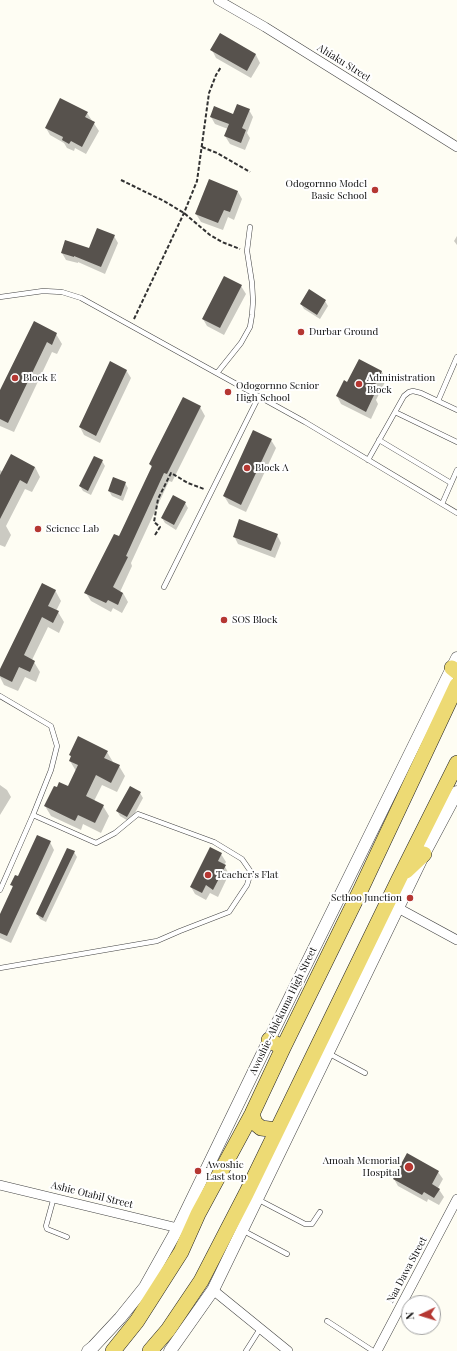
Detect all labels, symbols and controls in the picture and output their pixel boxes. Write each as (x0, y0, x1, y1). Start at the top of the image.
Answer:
street label: Ahiaku Street (315, 42, 373, 84)
place label: Odogornno Model Basic School (286, 178, 367, 202)
marker: Odogornno Model Basic School (370, 185, 380, 195)
place label: Durbar Ground (309, 326, 378, 338)
marker: Durbar Ground (296, 327, 306, 337)
place label: Block E (23, 372, 56, 384)
place label: Administration Block (367, 372, 435, 396)
marker: Block E (10, 373, 20, 383)
marker: Administration Block (354, 379, 364, 389)
place label: Odogornno Senior High School (236, 380, 319, 404)
marker: Odogornno Senior High School (223, 387, 233, 397)
place label: Block A (255, 462, 289, 474)
marker: Block A (242, 463, 252, 473)
place label: Science Lab (46, 523, 99, 535)
marker: Science Lab (33, 524, 43, 534)
place label: SOS Block (232, 614, 277, 626)
marker: SOS Block (219, 615, 229, 625)
place label: Teacher’s Flat (216, 869, 278, 881)
marker: Teacher’s Flat (203, 870, 213, 880)
place label: Sethoo Junction (331, 892, 402, 904)
marker: Sethoo Junction (405, 893, 415, 903)
street label: Awoshie-Ablekuma High Street (247, 945, 319, 1077)
place label: Amoah Memorial Hospital (323, 1155, 400, 1178)
place label: Awoshie Last stop (206, 1159, 247, 1182)
marker: Amoah Memorial Hospital (403, 1161, 415, 1173)
marker: Awoshie Last stop (193, 1166, 203, 1176)
street label: Ashie Otabil Street (50, 1179, 134, 1211)
street label: Naa Dawa Street (384, 1235, 430, 1305)
north arrow (401, 1295, 441, 1335)
text: N (402, 1311, 417, 1320)

